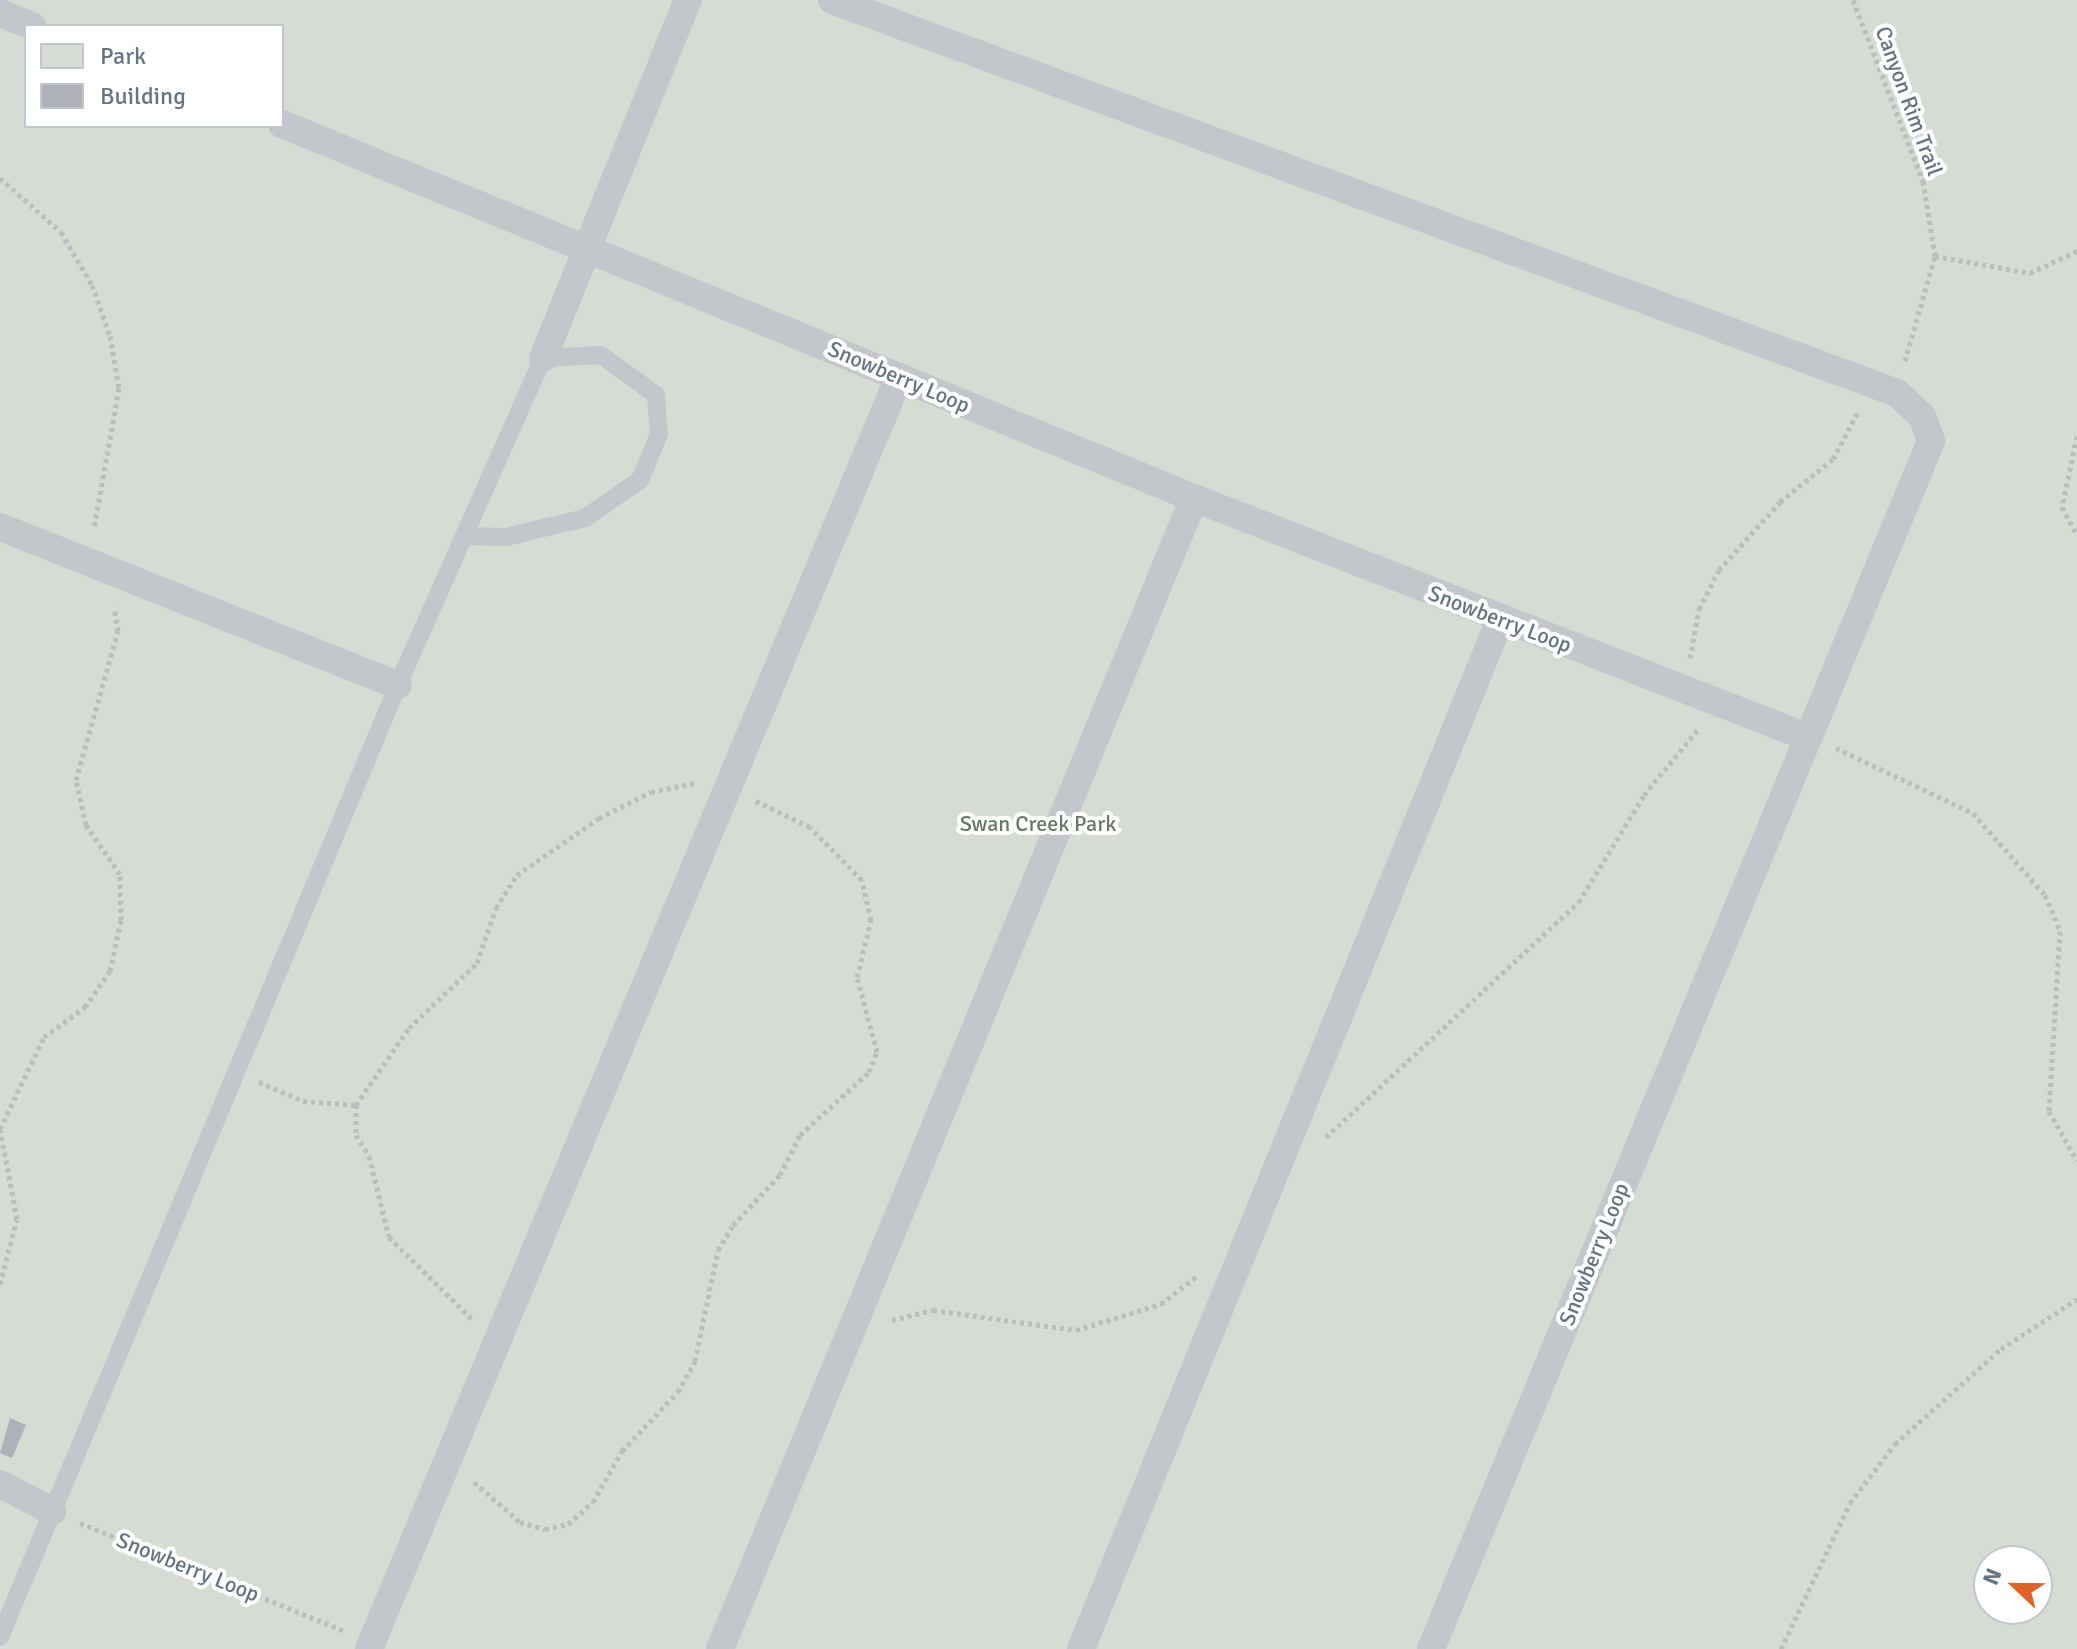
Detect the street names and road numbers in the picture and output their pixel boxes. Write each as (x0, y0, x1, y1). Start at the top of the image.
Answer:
street label: Canyon Rim Trail (1870, 23, 1948, 179)
street label: Snowberry Loop (824, 335, 974, 419)
street label: Snowberry Loop (1425, 580, 1575, 658)
street label: Snowberry Loop (1553, 1179, 1635, 1329)
street label: Snowberry Loop (113, 1526, 263, 1608)

